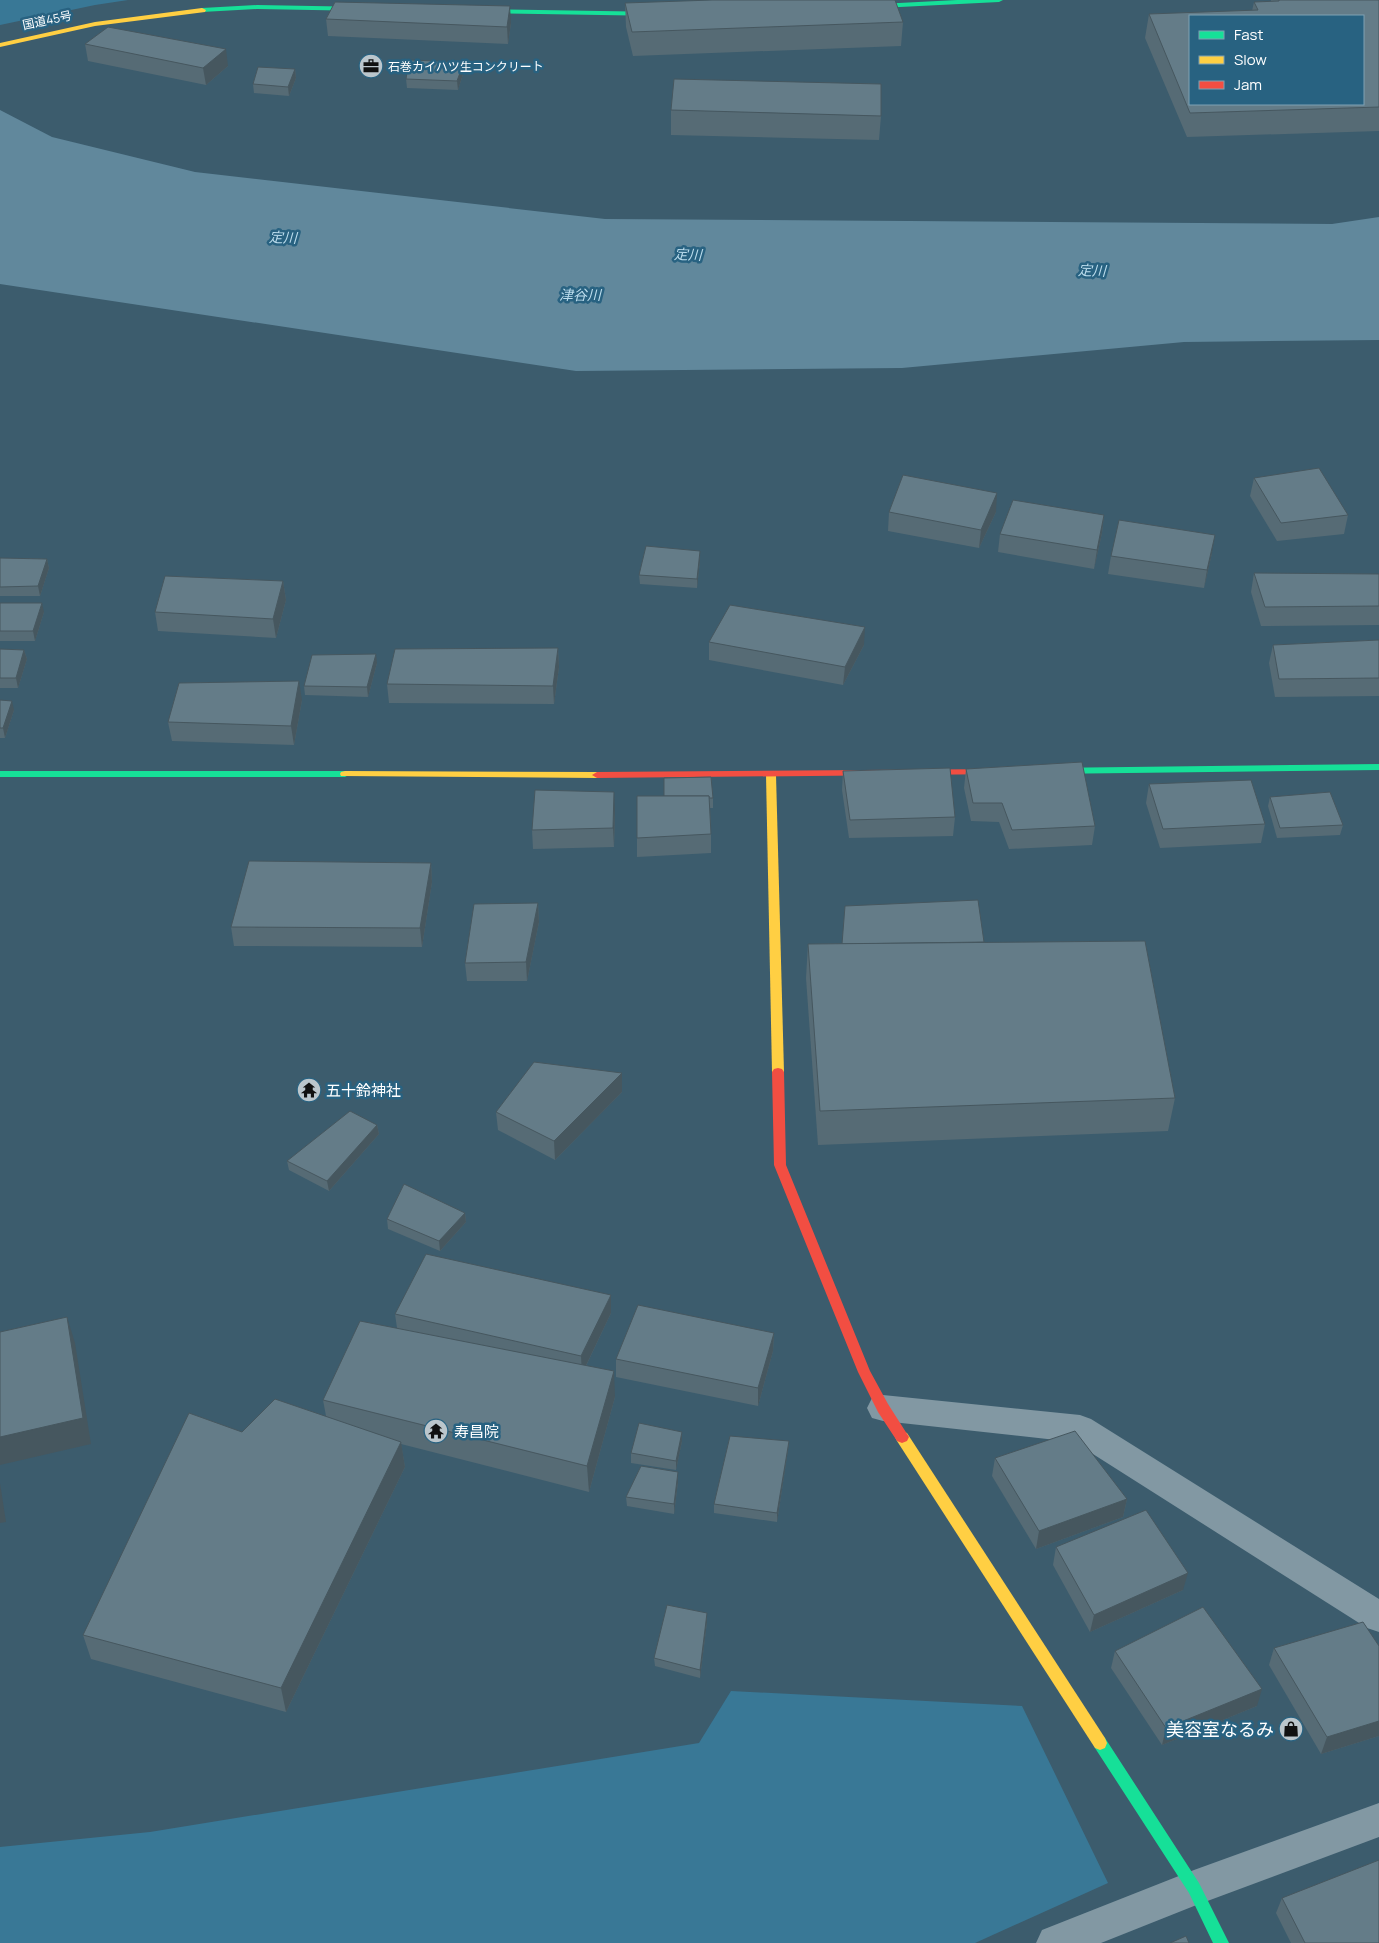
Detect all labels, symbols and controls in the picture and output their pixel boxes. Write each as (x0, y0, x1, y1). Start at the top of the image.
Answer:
street label: 国道45号 (21, 6, 73, 34)
legend (1189, 15, 1364, 105)
text: Fast (1234, 24, 1263, 45)
text: Slow (1234, 49, 1267, 70)
office icon: 石巻カイハツ生コンクリート (358, 53, 384, 79)
place label: 石巻カイハツ生コンクリート (388, 58, 544, 75)
text: Jam (1234, 74, 1262, 95)
water label: 定川 (269, 227, 299, 247)
water label: 定川 (674, 244, 704, 264)
water label: 定川 (1078, 260, 1108, 280)
water label: 津谷川 (559, 285, 603, 304)
temple icon: 五十鈴神社 (296, 1077, 322, 1103)
place label: 五十鈴神社 (326, 1080, 401, 1101)
temple icon: 寿昌院 (423, 1418, 449, 1444)
place label: 寿昌院 (454, 1421, 499, 1442)
shop icon: 美容室なるみ (1278, 1716, 1304, 1742)
place label: 美容室なるみ (1166, 1717, 1274, 1741)

